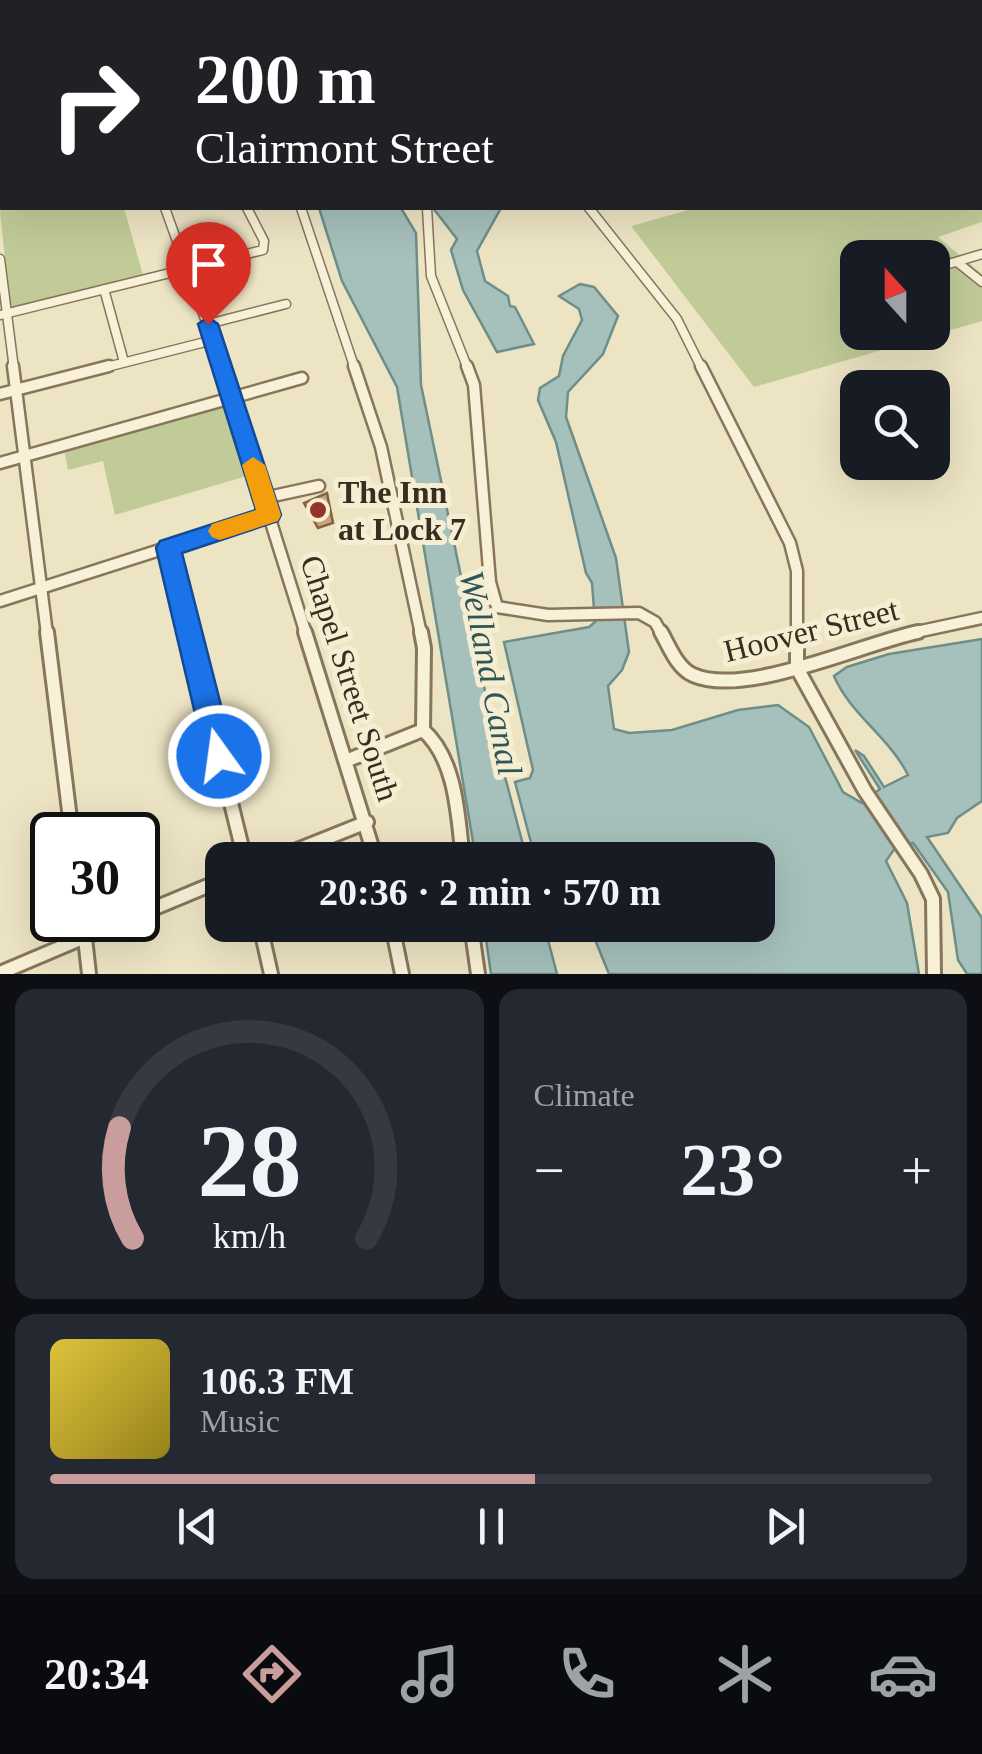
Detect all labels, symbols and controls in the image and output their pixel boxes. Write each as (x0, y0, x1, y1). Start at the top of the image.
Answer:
icon: right (30, 40, 160, 170)
text: 200 m (195, 41, 376, 118)
text: Clairmont Street (195, 123, 494, 173)
pin (166, 222, 251, 325)
icon: arrive (181, 237, 236, 292)
north arrow (840, 240, 950, 350)
map controls (840, 240, 950, 480)
button: search (840, 370, 950, 480)
place label: The Inn at Lock 7 (338, 474, 466, 547)
marker: The Inn at Lock 7 (307, 499, 329, 521)
street label: Chapel Street South (293, 551, 407, 805)
water label: Welland Canal (452, 567, 529, 779)
street label: Hoover Street (720, 591, 902, 669)
position arrow (167, 704, 271, 808)
speed limit sign: 30 (30, 812, 160, 942)
text: 20:36 · 2 min · 570 m (319, 871, 661, 913)
text: Climate (534, 1077, 635, 1113)
text: 28 (197, 1103, 301, 1218)
text: 23° (680, 1128, 785, 1211)
text: − (534, 1140, 565, 1201)
text: + (901, 1140, 932, 1201)
text: km/h (213, 1216, 286, 1256)
text: 106.3 FM (200, 1360, 354, 1402)
text: Music (200, 1403, 280, 1439)
icon: previous (170, 1499, 225, 1554)
icon: pause (464, 1499, 519, 1554)
icon: next (758, 1499, 813, 1554)
icon: directions (237, 1639, 307, 1709)
icon: music (395, 1639, 465, 1709)
icon: phone (552, 1639, 622, 1709)
icon: climate (710, 1639, 780, 1709)
icon: car (868, 1639, 938, 1709)
text: 20:34 (44, 1649, 149, 1699)

